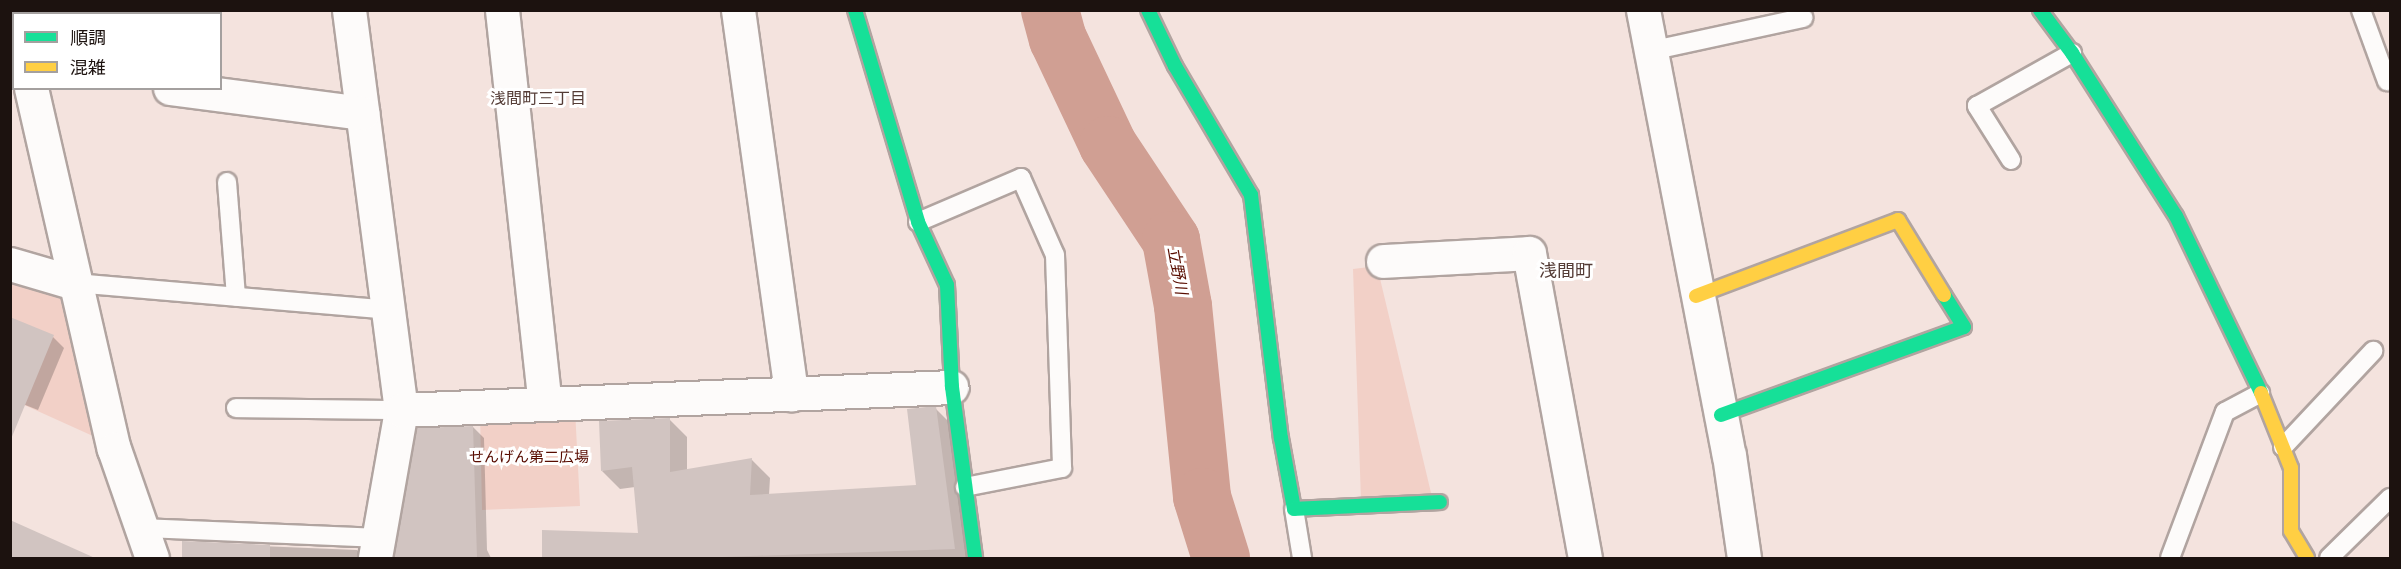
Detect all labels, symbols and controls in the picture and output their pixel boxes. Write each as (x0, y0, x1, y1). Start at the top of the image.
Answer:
legend (12, 12, 222, 90)
text: 順調 (70, 28, 106, 51)
text: 混雑 (70, 58, 106, 81)
district label: 浅間町三丁目 (490, 90, 586, 110)
water label: 立野川 (1162, 246, 1190, 296)
district label: 浅間町 (1539, 262, 1593, 284)
park label: せんげん第二広場 (469, 450, 589, 468)

